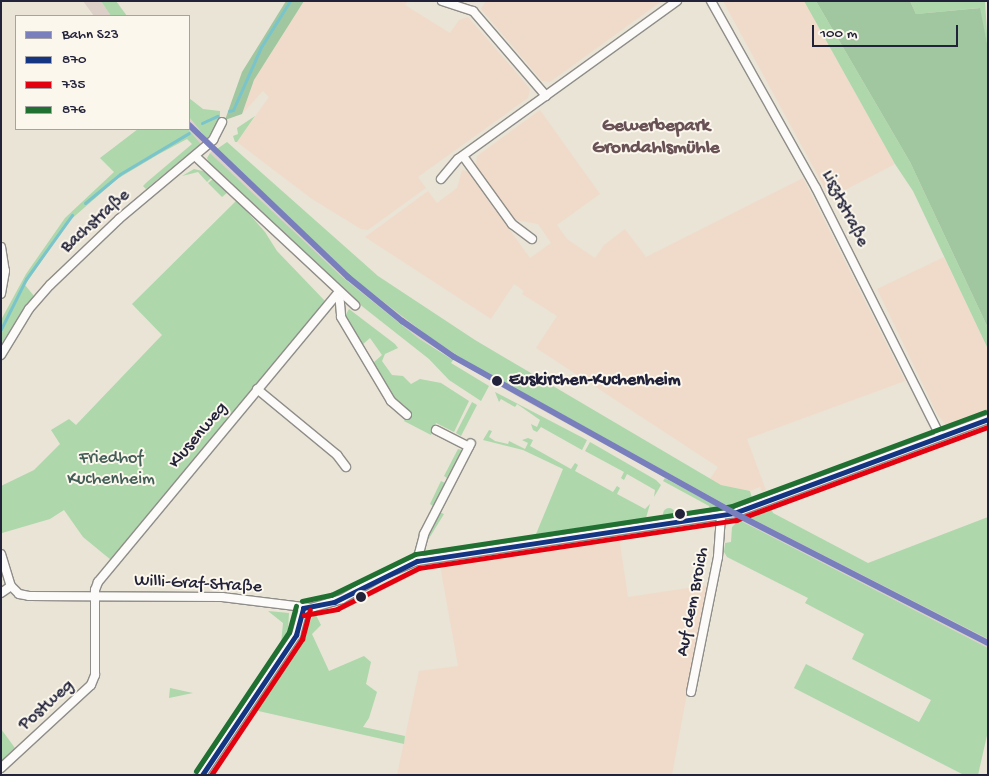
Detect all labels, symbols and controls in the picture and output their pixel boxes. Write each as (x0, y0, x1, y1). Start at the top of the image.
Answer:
legend (15, 15, 190, 130)
scale bar (814, 15, 960, 47)
text: 100 m (820, 25, 857, 43)
text: Bahn S23 (62, 26, 119, 44)
text: 870 (62, 51, 87, 69)
text: 735 (62, 76, 85, 94)
text: 876 (62, 101, 86, 119)
district label: Gewerbepark Grondahlsmühle (592, 116, 720, 160)
street label: Lisztstraße (816, 167, 872, 251)
street label: Bachstraße (57, 185, 135, 259)
place label: Euskirchen-Kuchenheim (509, 370, 680, 392)
marker: Euskirchen-Kuchenheim (489, 373, 505, 389)
street label: Klusenweg (165, 398, 233, 474)
park label: Friedhof Kuchenheim (67, 449, 155, 492)
unlabelled marker (675, 509, 685, 519)
street label: Auf dem Broich (673, 546, 715, 658)
street label: Willi-Graf-Straße (134, 571, 262, 599)
unlabelled marker (356, 592, 366, 602)
street label: Postweg (15, 676, 79, 736)

